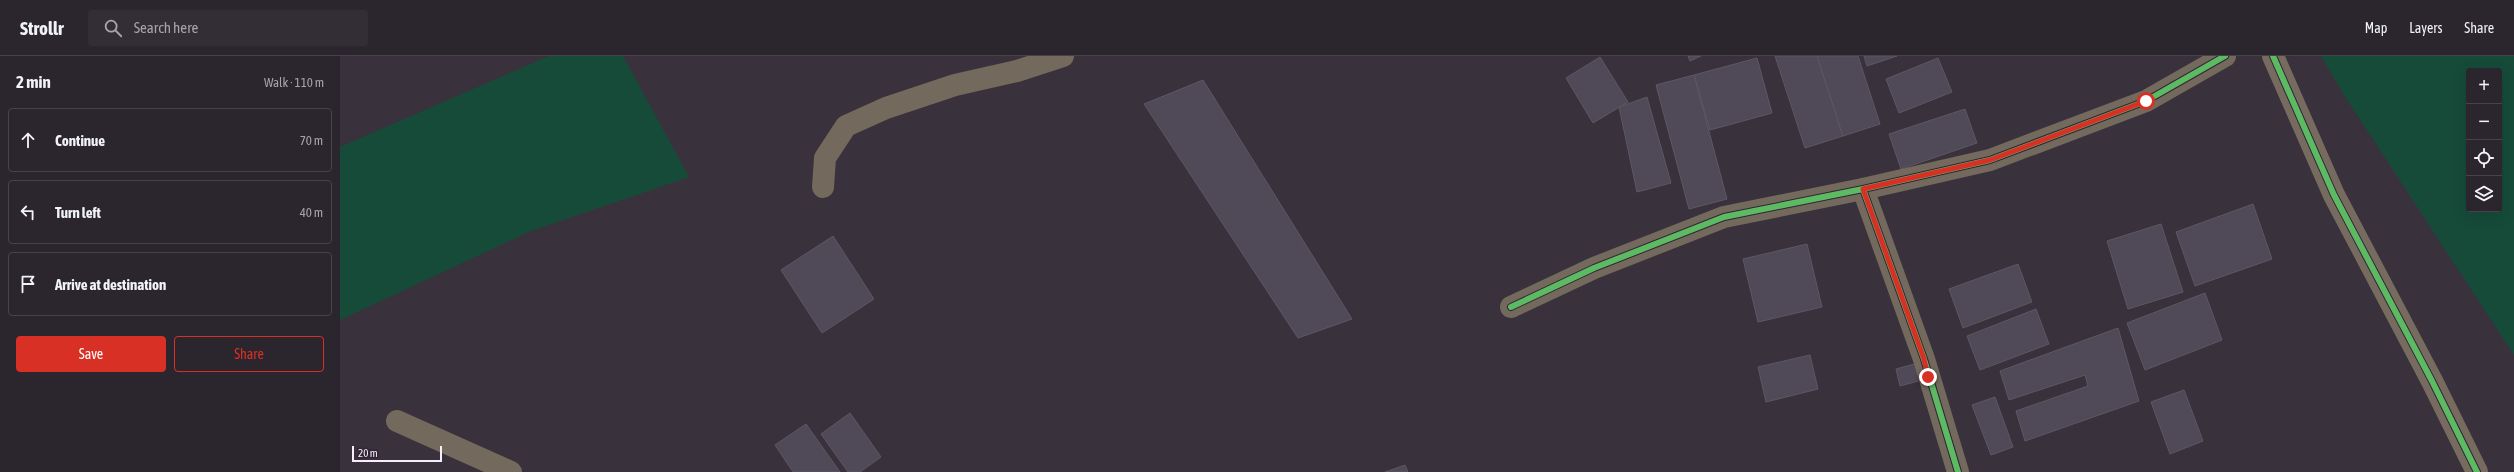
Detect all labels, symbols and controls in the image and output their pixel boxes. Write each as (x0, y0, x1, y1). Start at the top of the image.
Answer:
search box (88, 10, 368, 46)
text: Strollr (20, 17, 64, 39)
icon: search (102, 17, 124, 39)
text: Search here (134, 19, 198, 36)
text: Map (2365, 20, 2387, 36)
text: Layers (2409, 20, 2442, 36)
text: Share (2464, 20, 2494, 36)
map controls (2466, 68, 2502, 212)
button: + (2466, 68, 2502, 104)
text: 2 min (16, 72, 51, 92)
text: Walk · 110 m (264, 75, 324, 90)
route start (2137, 92, 2155, 110)
button: − (2466, 104, 2502, 140)
icon: ahead (17, 129, 39, 151)
text: Continue (55, 132, 105, 149)
text: 70 m (300, 133, 323, 148)
button: locate (2466, 140, 2502, 176)
button: layers (2466, 176, 2502, 212)
icon: left (17, 201, 39, 223)
text: Turn left (55, 204, 101, 221)
text: 40 m (300, 205, 323, 220)
icon: arrive (17, 273, 39, 295)
text: Arrive at destination (55, 276, 166, 293)
button: Save (16, 336, 166, 372)
button: Share (174, 336, 324, 372)
route end (1919, 368, 1937, 386)
scale bar (352, 444, 442, 463)
text: 20 m (358, 447, 378, 459)

